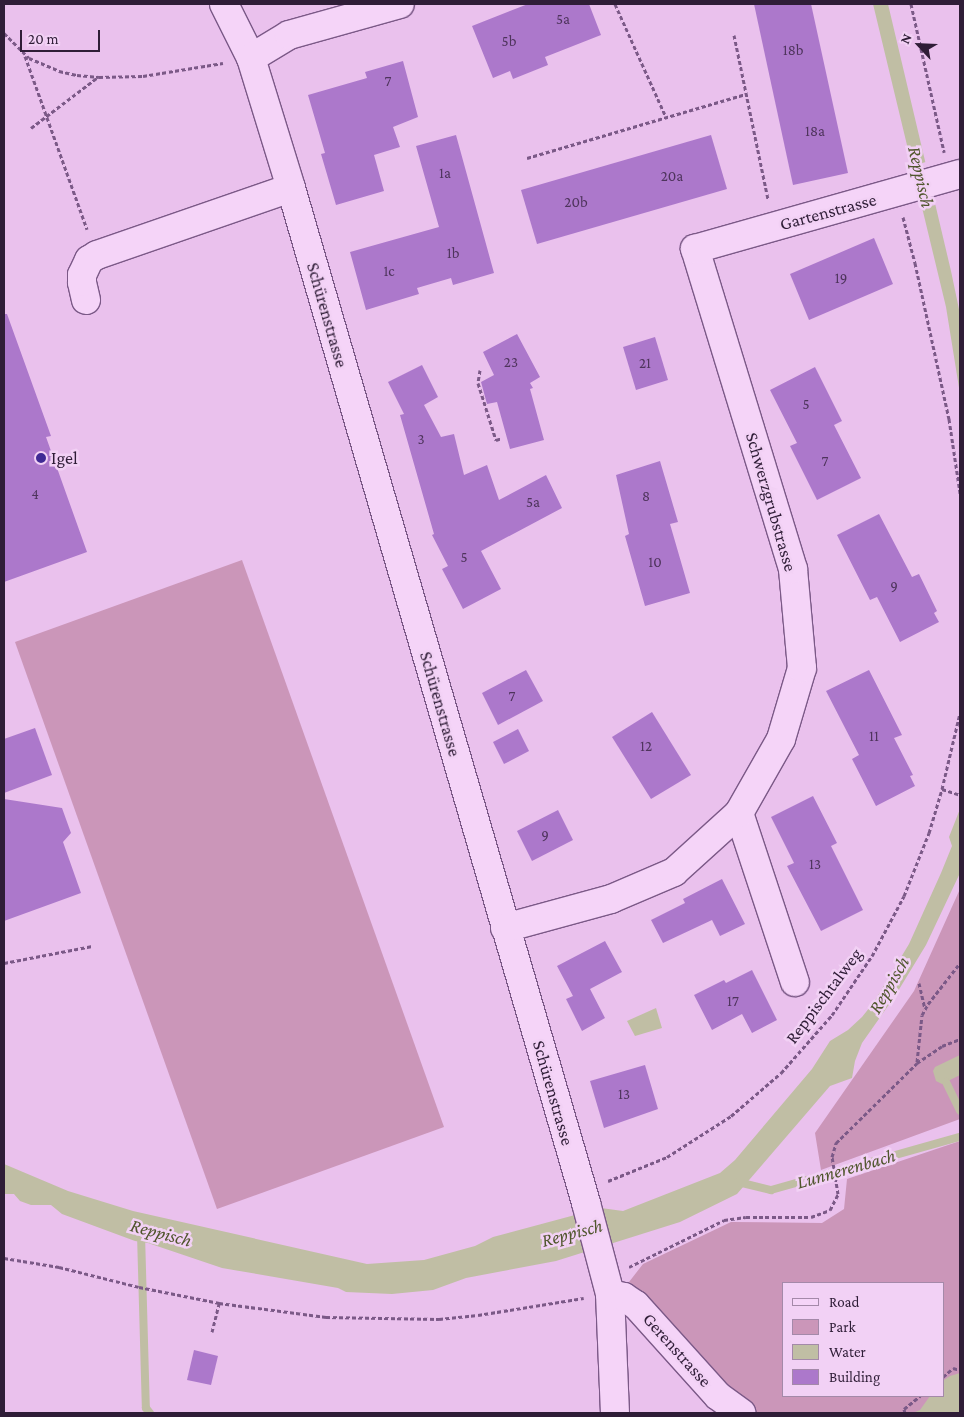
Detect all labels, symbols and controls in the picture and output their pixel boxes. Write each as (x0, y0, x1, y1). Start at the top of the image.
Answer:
house number: 5a (556, 11, 570, 29)
scale bar (22, 20, 102, 52)
north arrow (894, 20, 944, 70)
text: 20 m (28, 31, 59, 47)
text: N (896, 31, 915, 46)
house number: 5b (502, 33, 516, 51)
house number: 18b (783, 42, 803, 60)
house number: 7 (385, 73, 391, 91)
house number: 18a (805, 123, 825, 141)
water label: Reppisch (903, 144, 939, 210)
house number: 1a (439, 165, 451, 183)
house number: 20a (661, 168, 683, 186)
street label: Gartenstrasse (777, 189, 879, 235)
house number: 20b (564, 194, 588, 212)
house number: 1b (447, 245, 459, 263)
street label: Schürenstrasse (302, 260, 352, 370)
house number: 1c (383, 263, 395, 281)
house number: 19 (835, 270, 847, 288)
house number: 23 (504, 354, 518, 372)
house number: 21 (639, 355, 651, 373)
house number: 5 (802, 396, 810, 414)
street label: Schwerzgrubstrasse (741, 430, 801, 574)
house number: 3 (417, 431, 425, 449)
place label: Igel (51, 447, 78, 469)
marker: Igel (35, 452, 47, 464)
house number: 7 (822, 453, 828, 471)
house number: 4 (31, 486, 39, 504)
house number: 8 (642, 488, 650, 506)
house number: 5a (526, 494, 540, 512)
house number: 5 (460, 549, 468, 567)
house number: 10 (648, 554, 662, 572)
house number: 9 (890, 578, 898, 596)
street label: Schürenstrasse (415, 649, 465, 759)
house number: 7 (509, 688, 515, 706)
house number: 11 (869, 728, 879, 746)
house number: 12 (640, 738, 652, 756)
house number: 9 (541, 827, 549, 845)
house number: 13 (809, 856, 821, 874)
street label: Reppischtalweg (781, 944, 867, 1048)
water label: Reppisch (864, 952, 914, 1018)
house number: 17 (727, 993, 739, 1011)
street label: Schürenstrasse (528, 1038, 578, 1148)
house number: 13 (618, 1086, 630, 1104)
water label: Lunnerenbach (794, 1144, 898, 1194)
water label: Reppisch (128, 1214, 194, 1252)
water label: Reppisch (539, 1214, 605, 1252)
legend (782, 1282, 944, 1397)
text: Road (829, 1294, 859, 1310)
street label: Gerenstrasse (638, 1308, 716, 1392)
text: Park (829, 1319, 856, 1335)
text: Water (829, 1344, 866, 1360)
text: Building (829, 1369, 880, 1385)

